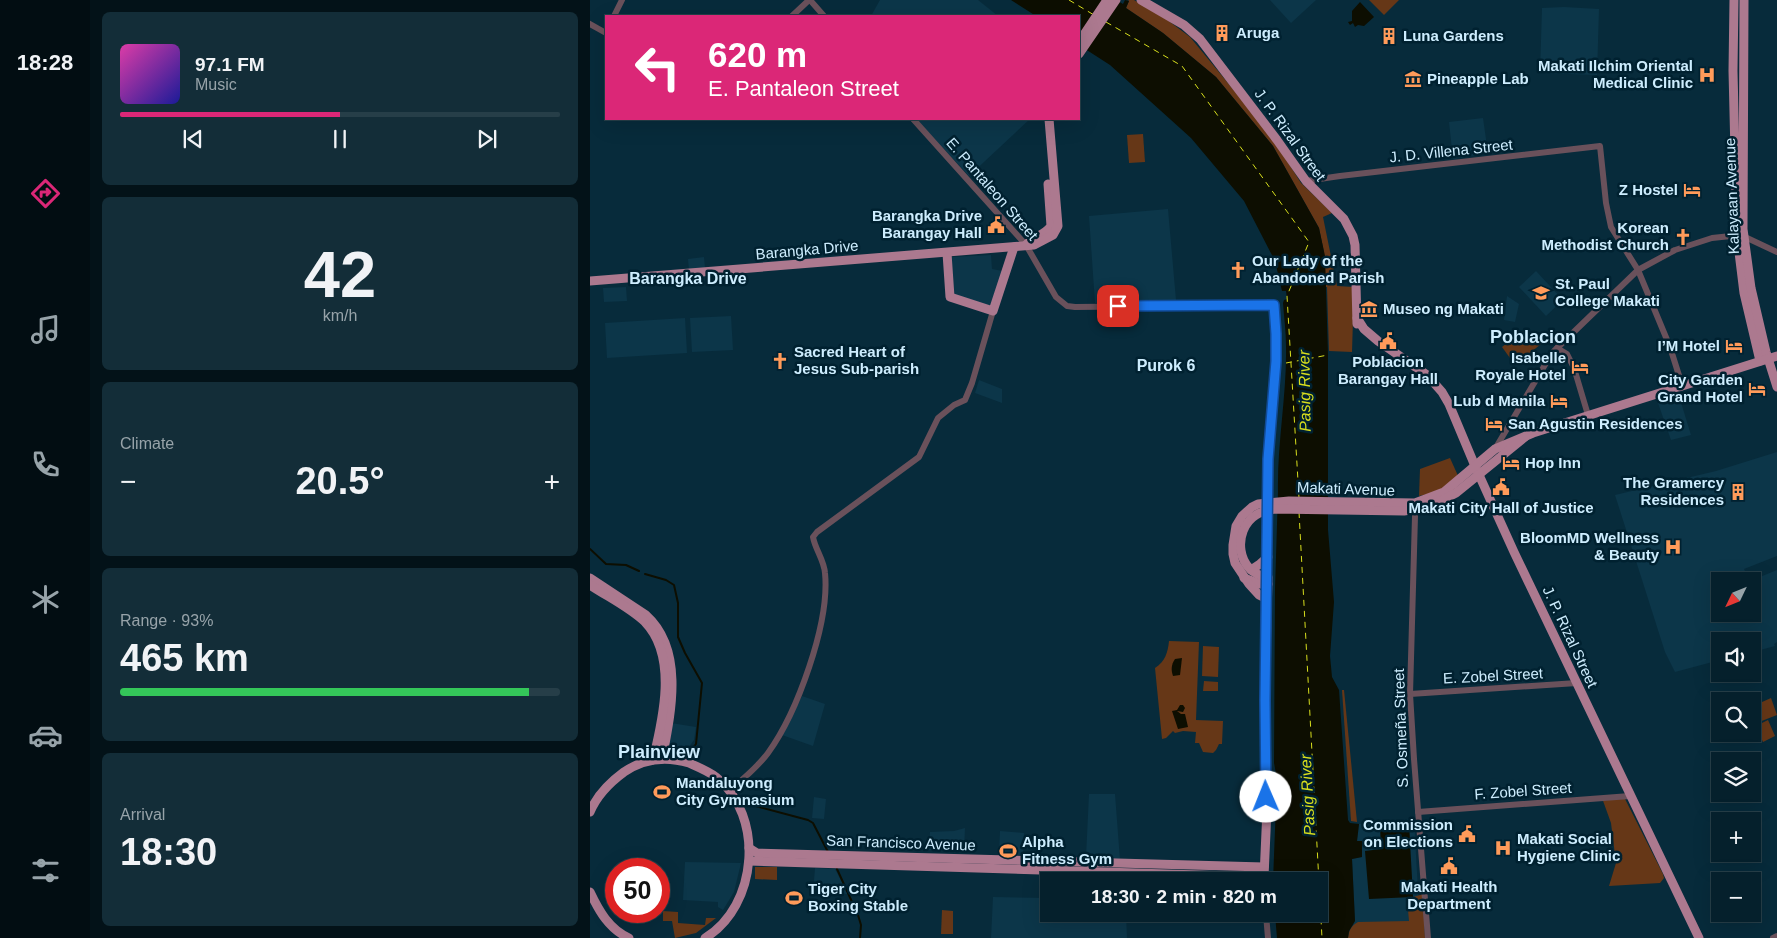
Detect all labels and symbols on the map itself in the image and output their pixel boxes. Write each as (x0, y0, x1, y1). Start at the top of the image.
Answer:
building icon: Aruga (1212, 23, 1232, 43)
place label: Aruga (1236, 24, 1280, 41)
building icon: Luna Gardens (1379, 26, 1399, 46)
place label: Luna Gardens (1403, 27, 1504, 44)
place label: Makati Ilchim Oriental Medical Clinic (1538, 57, 1693, 91)
hospital icon: Makati Ilchim Oriental Medical Clinic (1697, 65, 1717, 85)
museum icon: Pineapple Lab (1403, 69, 1423, 89)
place label: Pineapple Lab (1427, 70, 1529, 87)
street label: J. P. Rizal Street (1251, 85, 1330, 185)
street label: E. Pantaleon Street (943, 134, 1042, 244)
street label: J. D. Villena Street (1388, 135, 1514, 165)
street label: Kalayaan Avenue (1721, 138, 1742, 255)
hotel icon: Z Hostel (1682, 180, 1702, 200)
place label: Z Hostel (1619, 181, 1678, 198)
place label: Barangka Drive Barangay Hall (872, 207, 982, 241)
public building icon: Barangka Drive Barangay Hall (986, 215, 1006, 235)
place label: Korean Methodist Church (1542, 219, 1669, 253)
church icon: Korean Methodist Church (1673, 227, 1693, 247)
street label: Barangka Drive (755, 237, 859, 262)
place label: Our Lady of the Abandoned Parish (1252, 252, 1385, 286)
church icon: Our Lady of the Abandoned Parish (1228, 260, 1248, 280)
district label: Barangka Drive (629, 270, 747, 287)
place label: St. Paul College Makati (1555, 275, 1660, 309)
school or university icon: St. Paul College Makati (1531, 283, 1551, 303)
pin (1097, 285, 1139, 327)
museum icon: Museo ng Makati (1359, 299, 1379, 319)
place label: Museo ng Makati (1383, 300, 1504, 317)
district label: Poblacion (1490, 327, 1576, 347)
public building icon: Poblacion Barangay Hall (1378, 331, 1398, 351)
hotel icon: I’M Hotel (1724, 336, 1744, 356)
place label: I’M Hotel (1658, 337, 1720, 354)
place label: Sacred Heart of Jesus Sub-parish (794, 343, 919, 377)
water label: Pasig River (1295, 349, 1314, 432)
place label: Isabelle Royale Hotel (1475, 349, 1566, 383)
church icon: Sacred Heart of Jesus Sub-parish (770, 351, 790, 371)
place label: Poblacion Barangay Hall (1338, 353, 1438, 387)
district label: Purok 6 (1137, 357, 1195, 374)
hotel icon: Isabelle Royale Hotel (1570, 357, 1590, 377)
place label: City Garden Grand Hotel (1657, 371, 1743, 405)
hotel icon: City Garden Grand Hotel (1747, 379, 1767, 399)
hotel icon: Lub d Manila (1549, 391, 1569, 411)
place label: Lub d Manila (1453, 392, 1546, 409)
hotel icon: San Agustin Residences (1484, 414, 1504, 434)
place label: San Agustin Residences (1508, 415, 1683, 432)
hotel icon: Hop Inn (1501, 453, 1521, 473)
place label: Hop Inn (1525, 454, 1581, 471)
place label: The Gramercy Residences (1623, 474, 1725, 508)
public building icon: Makati City Hall of Justice (1491, 477, 1511, 497)
street label: Makati Avenue (1297, 478, 1395, 499)
building icon: The Gramercy Residences (1728, 482, 1748, 502)
place label: Makati City Hall of Justice (1408, 499, 1594, 516)
place label: BloomMD Wellness & Beauty (1520, 529, 1660, 563)
hospital icon: BloomMD Wellness & Beauty (1663, 537, 1683, 557)
north arrow (1711, 572, 1761, 622)
street label: J. P. Rizal Street (1540, 583, 1602, 691)
street label: E. Zobel Street (1443, 664, 1544, 687)
street label: S. Osmeña Street (1390, 667, 1411, 788)
district label: Plainview (618, 742, 701, 762)
water label: Pasig River (1297, 753, 1318, 836)
position arrow (1239, 770, 1291, 822)
place label: Mandaluyong City Gymnasium (676, 774, 794, 808)
street label: F. Zobel Street (1474, 779, 1573, 802)
sports icon: Mandaluyong City Gymnasium (652, 782, 672, 802)
place label: Commission on Elections (1363, 816, 1453, 850)
public building icon: Commission on Elections (1457, 824, 1477, 844)
place label: Makati Social Hygiene Clinic (1517, 830, 1620, 864)
street label: San Francisco Avenue (826, 831, 976, 854)
place label: Alpha Fitness Gym (1022, 833, 1112, 867)
hospital icon: Makati Social Hygiene Clinic (1493, 838, 1513, 858)
sports icon: Alpha Fitness Gym (998, 841, 1018, 861)
public building icon: Makati Health Department (1439, 856, 1459, 876)
speed limit sign: 50 (605, 858, 670, 923)
place label: Makati Health Department (1401, 878, 1497, 912)
place label: Tiger City Boxing Stable (808, 880, 908, 914)
sports icon: Tiger City Boxing Stable (784, 888, 804, 908)

